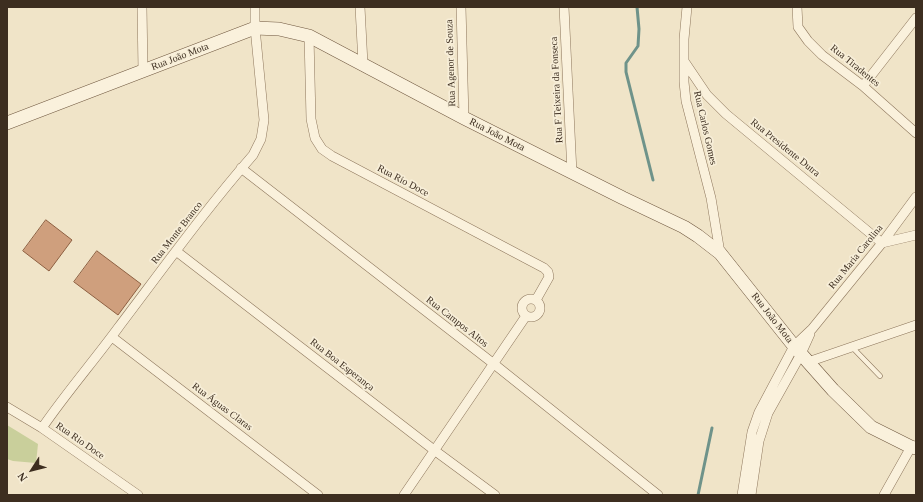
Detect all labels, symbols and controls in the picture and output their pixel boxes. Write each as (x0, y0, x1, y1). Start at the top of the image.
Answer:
street label: Rua Agenor de Souza (443, 19, 459, 107)
street label: Rua F Teixeira da Fonseca (548, 37, 566, 143)
street label: Rua João Mota (150, 41, 210, 73)
street label: Rua Tiradentes (828, 42, 882, 90)
street label: Rua Carlos Gomes (691, 90, 719, 166)
street label: Rua João Mota (467, 116, 527, 154)
street label: Rua Presidente Dutra (748, 116, 822, 180)
street label: Rua Rio Doce (375, 162, 431, 200)
street label: Rua Monte Branco (149, 199, 205, 267)
street label: Rua Maria Carolina (826, 222, 886, 292)
street label: Rua João Mota (749, 290, 795, 346)
street label: Rua Campos Altos (424, 294, 490, 350)
street label: Rua Boa Esperança (307, 336, 377, 394)
street label: Rua Águas Claras (190, 380, 254, 434)
street label: Rua Rio Doce (53, 420, 107, 462)
north arrow (12, 450, 52, 490)
text: N (15, 470, 29, 484)

